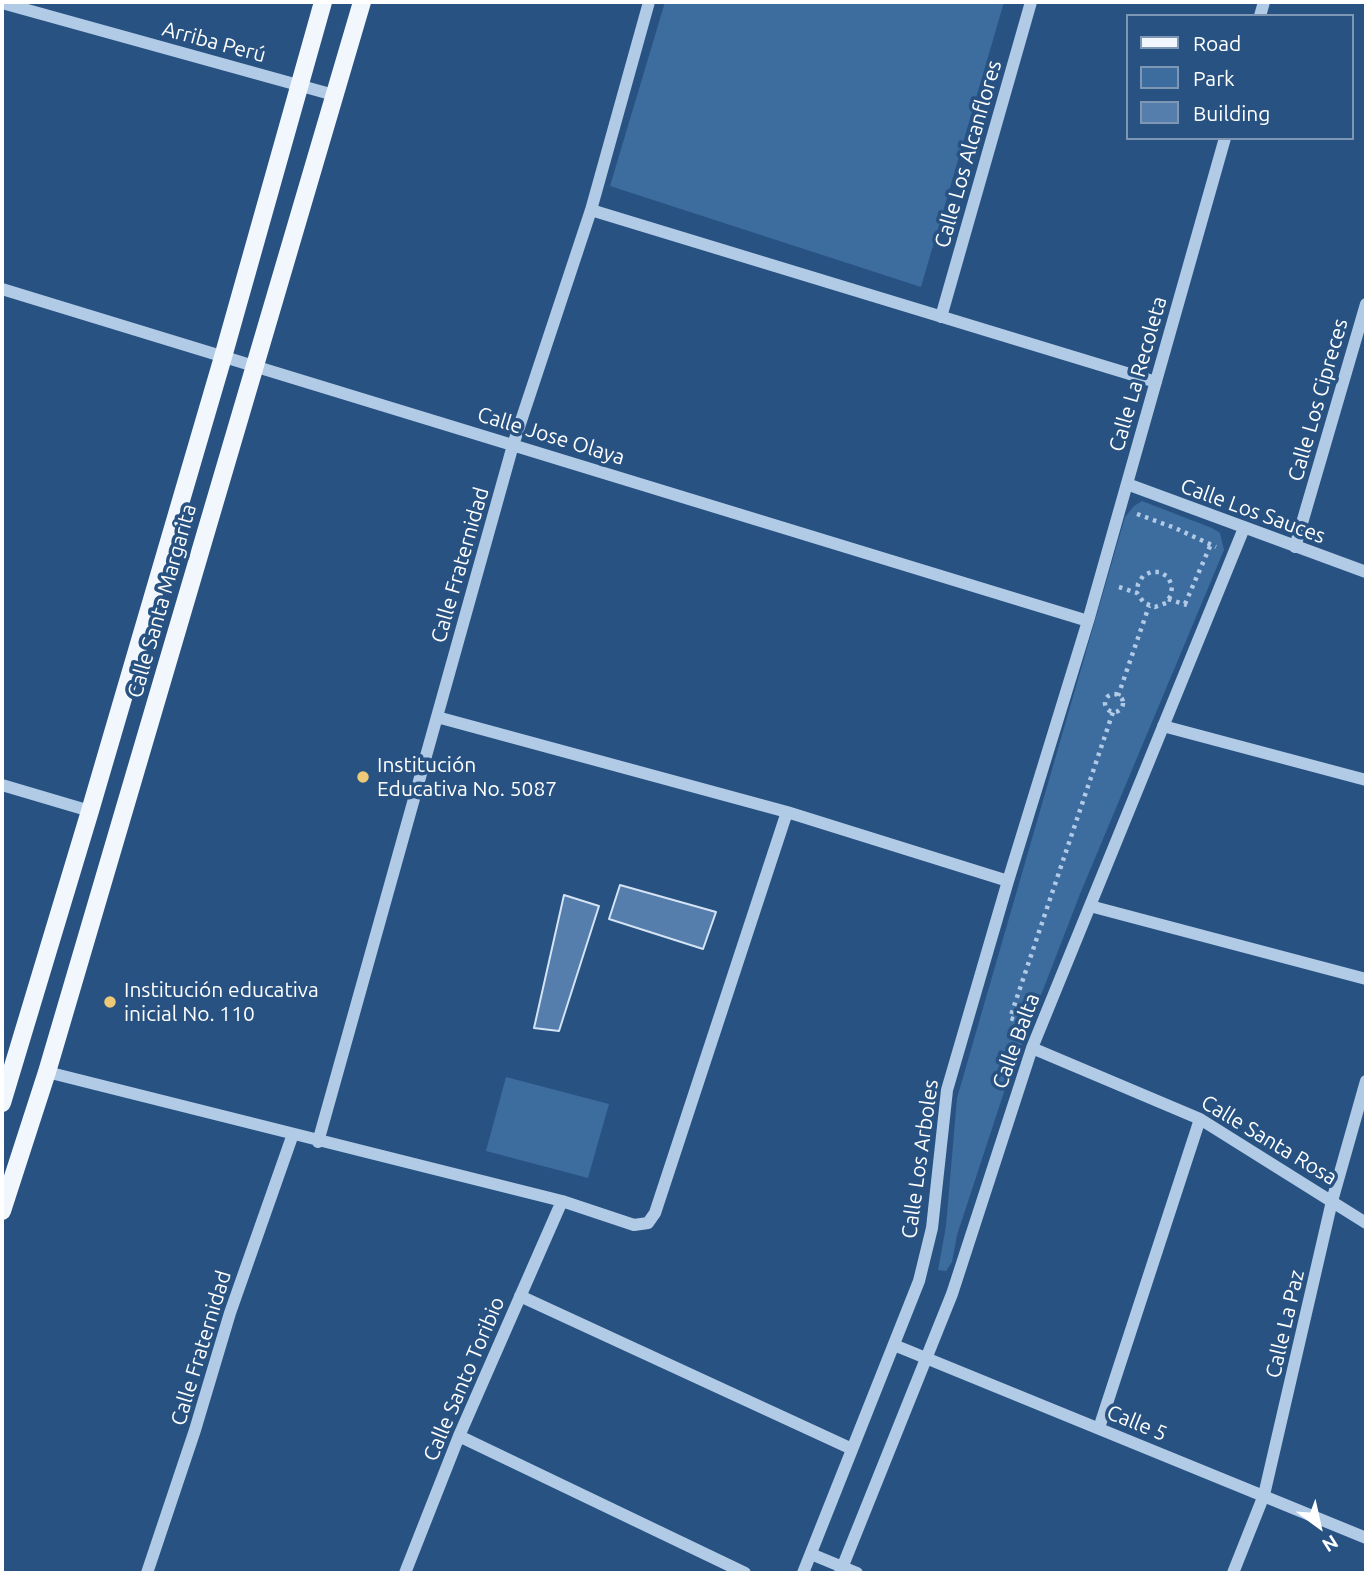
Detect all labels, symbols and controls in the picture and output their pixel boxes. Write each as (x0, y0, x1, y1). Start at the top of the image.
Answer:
legend (1126, 14, 1354, 140)
street label: Arriba Perú (159, 16, 269, 68)
text: Road (1193, 31, 1241, 55)
street label: Calle Los Alcanflores (929, 57, 1007, 251)
text: Park (1193, 66, 1235, 90)
text: Building (1193, 101, 1270, 125)
street label: Calle La Recoleta (1104, 294, 1172, 454)
street label: Calle Los Cipreces (1283, 316, 1353, 484)
street label: Calle Jose Olaya (474, 402, 628, 470)
street label: Calle Los Sauces (1177, 473, 1329, 549)
street label: Calle Fraternidad (426, 484, 494, 646)
street label: Calle Santa Margarita (122, 501, 202, 701)
place label: Institución Educativa No. 5087 (377, 752, 557, 802)
marker: Institución Educativa No. 5087 (355, 769, 371, 785)
place label: Institución educativa inicial No. 110 (124, 977, 319, 1027)
street label: Calle Balta (987, 990, 1045, 1092)
marker: Institución educativa inicial No. 110 (102, 994, 118, 1010)
street label: Calle Los Arboles (896, 1078, 944, 1240)
street label: Calle Santa Rosa (1197, 1090, 1341, 1190)
street label: Calle Fraternidad (165, 1267, 237, 1429)
street label: Calle La Paz (1260, 1267, 1310, 1381)
street label: Calle Santo Toribio (418, 1293, 510, 1465)
street label: Calle 5 (1103, 1400, 1171, 1446)
north arrow (1284, 1491, 1354, 1561)
text: N (1318, 1531, 1342, 1557)

